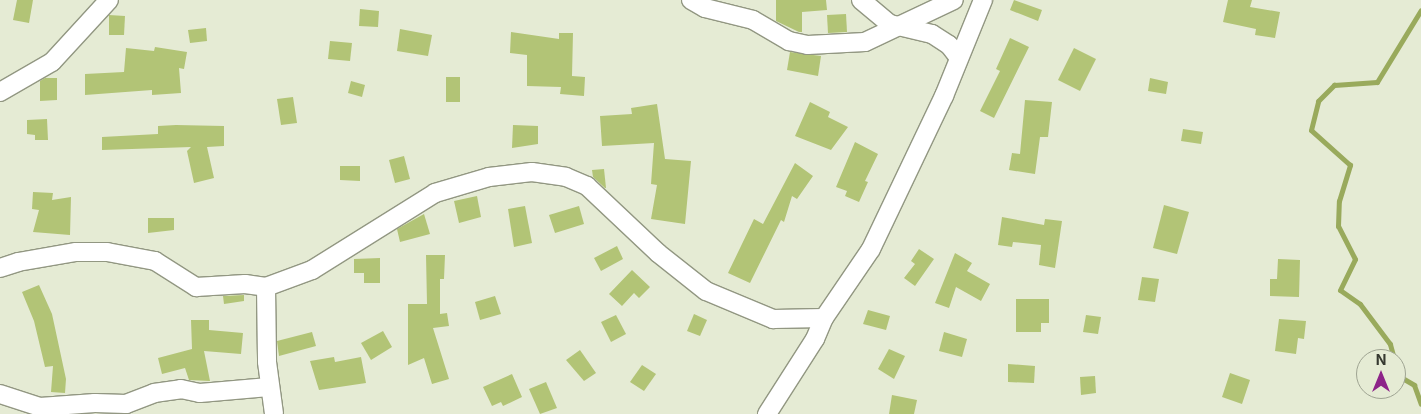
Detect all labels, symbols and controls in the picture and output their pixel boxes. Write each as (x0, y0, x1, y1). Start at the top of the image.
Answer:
north arrow (1356, 349, 1406, 399)
text: N (1376, 351, 1386, 368)

